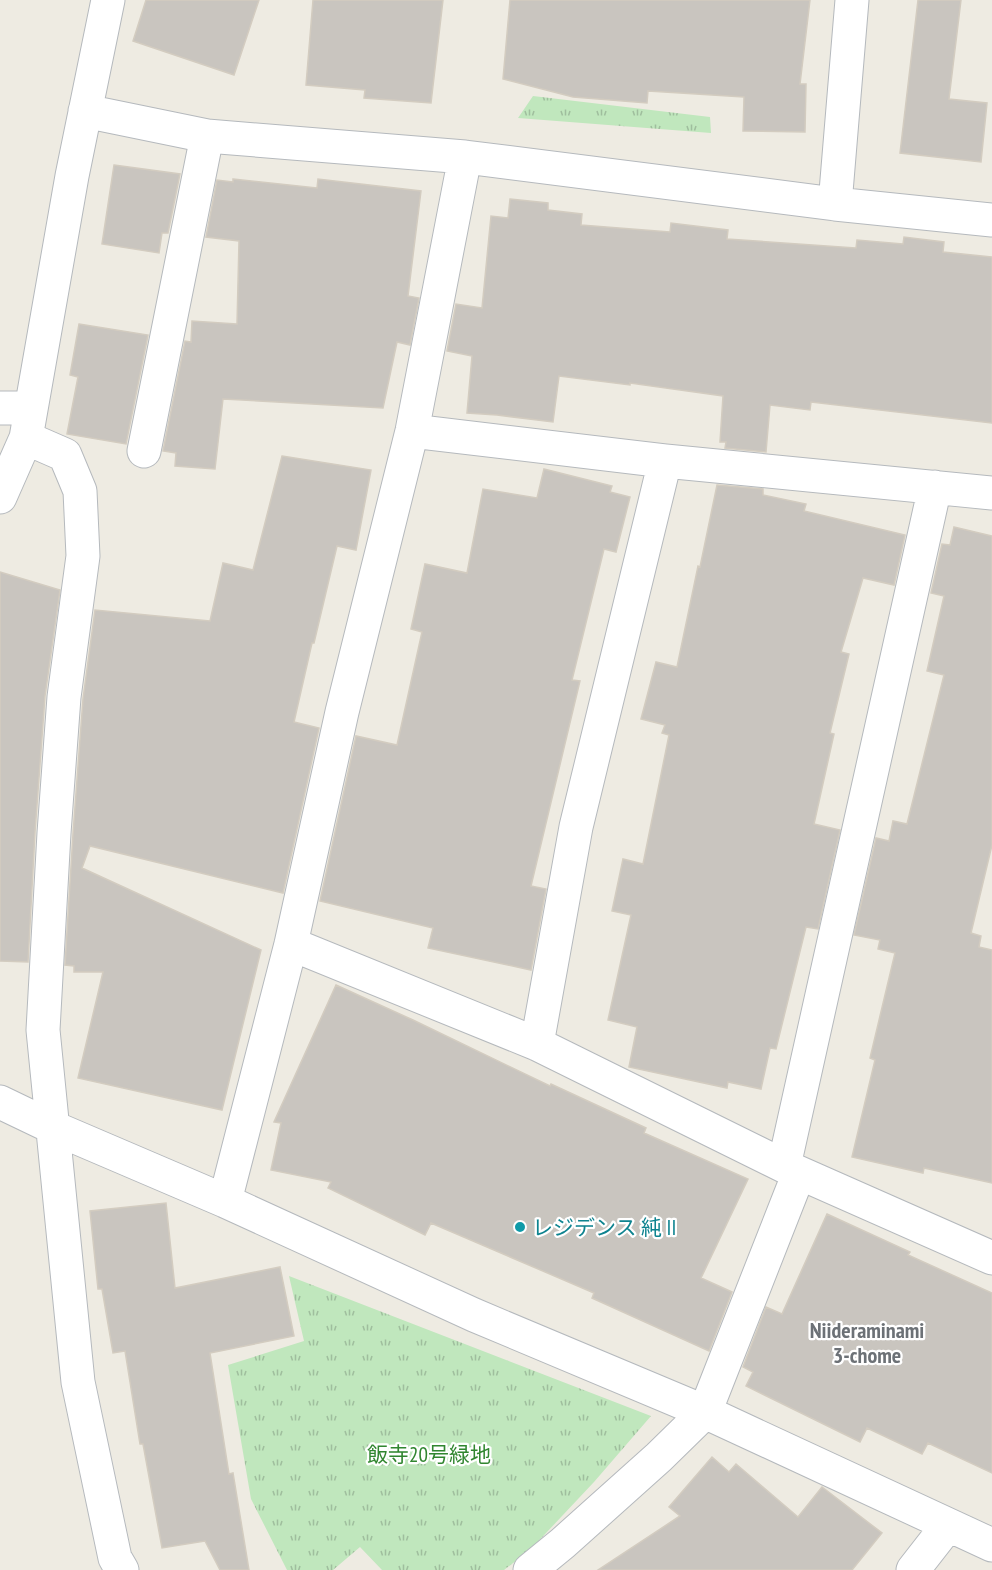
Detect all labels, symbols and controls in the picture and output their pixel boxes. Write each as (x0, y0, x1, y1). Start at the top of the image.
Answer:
place label: レジデンス 純 II (532, 1214, 676, 1241)
marker: レジデンス 純 II (513, 1220, 527, 1234)
district label: Niideraminami 3-chome (810, 1316, 924, 1369)
park label: 飯寺20号緑地 (367, 1441, 491, 1468)

